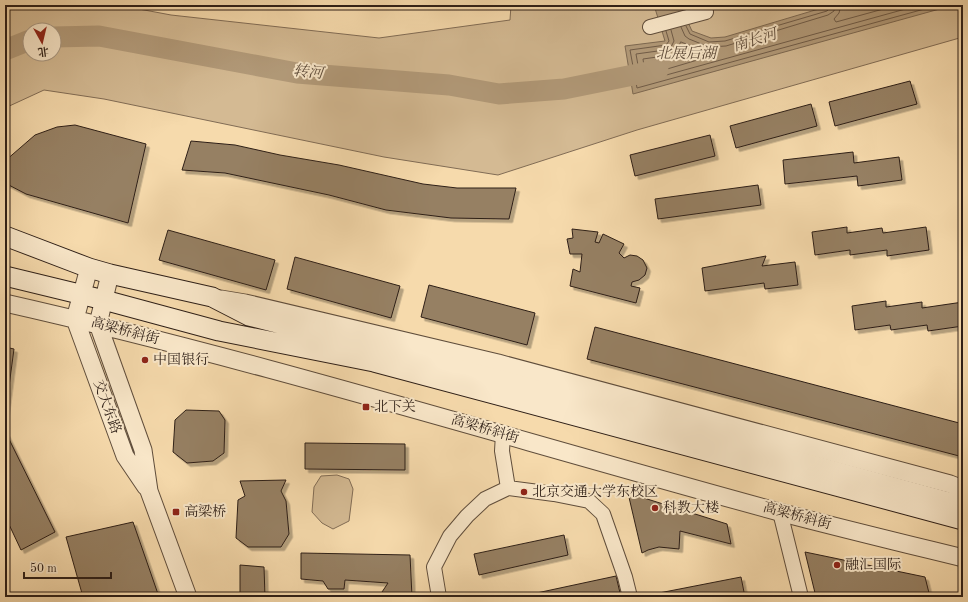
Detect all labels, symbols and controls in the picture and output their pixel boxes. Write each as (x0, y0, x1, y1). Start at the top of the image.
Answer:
north arrow (22, 22, 62, 62)
water label: 南长河 (731, 24, 782, 55)
text: 北 (37, 44, 50, 58)
water label: 北展后湖 (656, 45, 719, 62)
water label: 转河 (292, 62, 327, 82)
street label: 高梁桥斜街 (89, 314, 161, 347)
place label: 中国银行 (153, 352, 209, 367)
marker: 中国银行 (140, 355, 150, 365)
street label: 交大东路 (91, 378, 124, 436)
place label: 北下关 (374, 399, 416, 414)
marker: 北下关 (361, 402, 371, 412)
street label: 高梁桥斜街 (449, 412, 521, 445)
place label: 北京交通大学东校区 (532, 484, 658, 499)
marker: 北京交通大学东校区 (519, 487, 529, 497)
street label: 高梁桥斜街 (761, 499, 833, 532)
place label: 科教大楼 (663, 500, 719, 515)
marker: 科教大楼 (650, 503, 660, 513)
place label: 高梁桥 (184, 504, 226, 519)
marker: 高梁桥 (171, 507, 181, 517)
scale bar (24, 554, 111, 580)
place label: 融汇国际 (845, 557, 901, 572)
marker: 融汇国际 (832, 560, 842, 570)
text: 50 m (30, 562, 57, 575)

